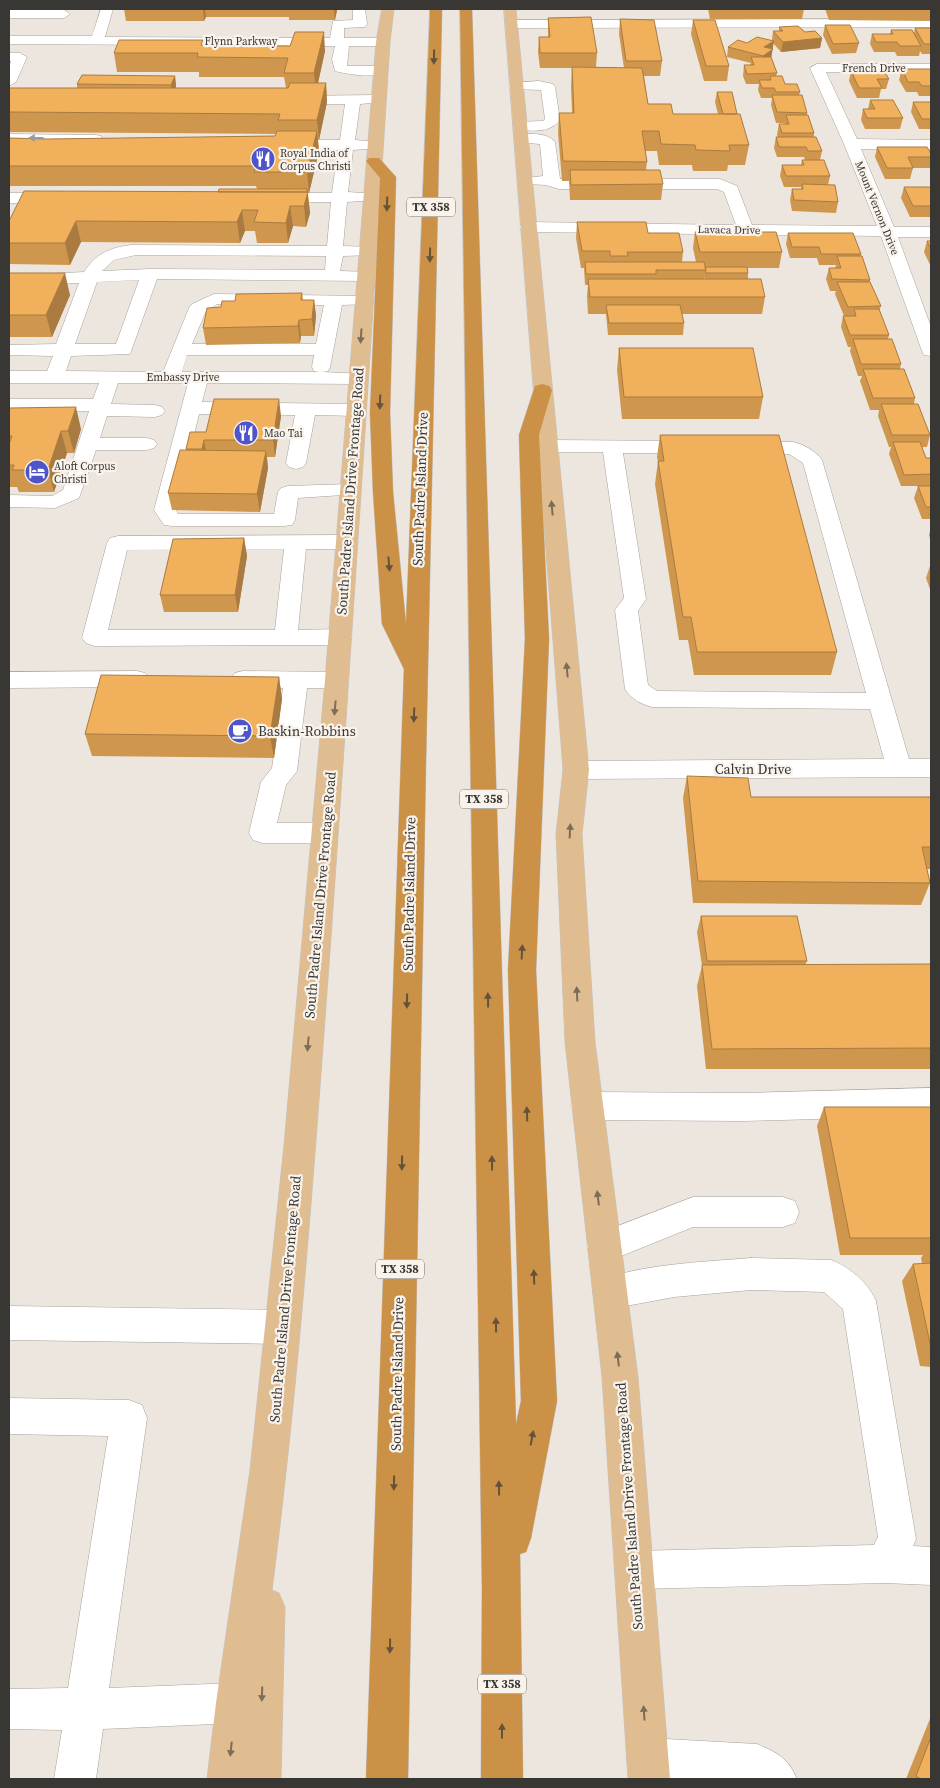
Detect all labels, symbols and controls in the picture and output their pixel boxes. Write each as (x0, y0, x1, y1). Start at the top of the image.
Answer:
street label: Flynn Parkway (205, 34, 278, 49)
one-way arrow (430, 50, 438, 66)
street label: French Drive (842, 61, 906, 76)
one-way arrow (28, 134, 44, 142)
restaurant icon: Royal India of Corpus Christi (250, 146, 276, 172)
place label: Royal India of Corpus Christi (280, 146, 351, 174)
street label: Mount Vernon Drive (851, 159, 903, 257)
one-way arrow (383, 196, 391, 212)
road number: TX 358 (407, 198, 455, 216)
street label: Lavaca Drive (697, 222, 761, 238)
one-way arrow (425, 247, 433, 263)
one-way arrow (356, 329, 364, 345)
street label: South Padre Island Drive Frontage Road (331, 367, 369, 615)
street label: Embassy Drive (147, 370, 220, 385)
one-way arrow (376, 394, 384, 410)
street label: South Padre Island Drive (407, 412, 433, 566)
restaurant icon: Mao Tai (233, 420, 259, 446)
place label: Mao Tai (264, 426, 303, 441)
hotel icon: Aloft Corpus Christi (24, 459, 50, 485)
place label: Aloft Corpus Christi (54, 459, 116, 487)
one-way arrow (548, 499, 556, 515)
one-way arrow (385, 556, 393, 572)
one-way arrow (563, 661, 571, 677)
one-way arrow (331, 700, 339, 716)
one-way arrow (410, 707, 418, 723)
cafe icon: Baskin-Robbins (227, 718, 253, 744)
place label: Baskin-Robbins (258, 721, 356, 741)
street label: Calvin Drive (715, 759, 791, 779)
street label: South Padre Island Drive Frontage Road (299, 771, 341, 1019)
road number: TX 358 (460, 790, 508, 809)
street label: South Padre Island Drive (398, 817, 420, 971)
one-way arrow (566, 823, 574, 839)
one-way arrow (519, 944, 527, 960)
one-way arrow (573, 985, 581, 1001)
one-way arrow (484, 992, 492, 1008)
one-way arrow (402, 993, 410, 1009)
one-way arrow (304, 1037, 312, 1053)
one-way arrow (523, 1106, 531, 1122)
one-way arrow (488, 1155, 496, 1171)
one-way arrow (398, 1156, 406, 1172)
street label: South Padre Island Drive Frontage Road (264, 1175, 306, 1423)
one-way arrow (594, 1190, 602, 1206)
road number: TX 358 (376, 1260, 424, 1278)
one-way arrow (530, 1268, 538, 1284)
street label: South Padre Island Drive (386, 1297, 408, 1451)
one-way arrow (492, 1317, 500, 1333)
one-way arrow (614, 1351, 622, 1367)
street label: South Padre Island Drive Frontage Road (610, 1382, 648, 1630)
one-way arrow (528, 1431, 536, 1446)
one-way arrow (390, 1475, 398, 1491)
one-way arrow (495, 1480, 503, 1496)
one-way arrow (386, 1638, 394, 1654)
road number: TX 358 (478, 1675, 526, 1694)
one-way arrow (258, 1686, 266, 1702)
one-way arrow (640, 1705, 648, 1721)
one-way arrow (498, 1722, 506, 1738)
one-way arrow (227, 1742, 235, 1758)

